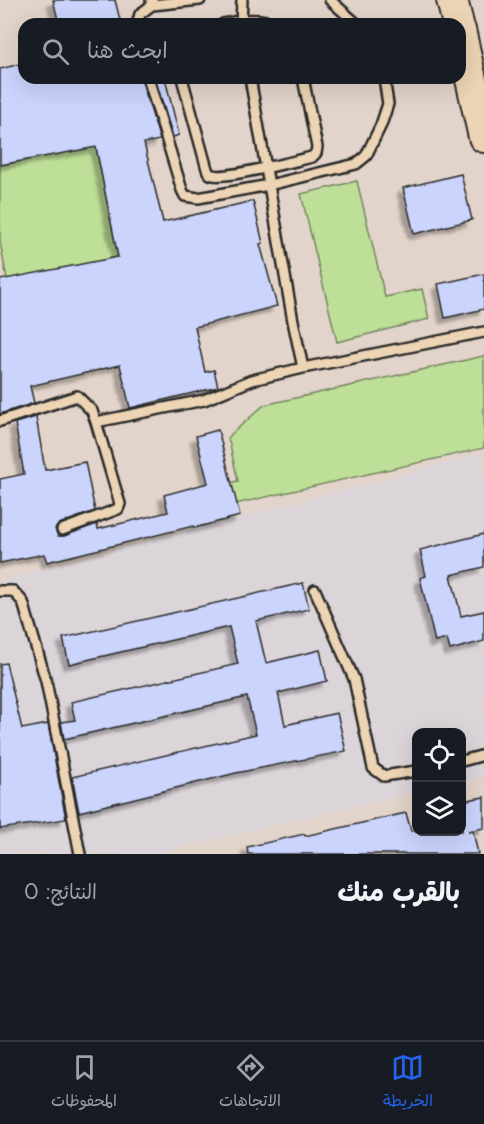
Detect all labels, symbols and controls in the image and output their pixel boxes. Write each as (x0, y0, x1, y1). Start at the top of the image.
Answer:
search box (18, 18, 466, 84)
text: ابحث هنا (87, 32, 168, 65)
icon: search (39, 35, 72, 68)
map controls (412, 728, 466, 836)
button: locate (412, 728, 466, 782)
button: layers (412, 782, 466, 836)
text: بالقرب منك (338, 871, 460, 910)
text: النتائج: 0 (24, 876, 97, 906)
tab: المحفوظات (51, 1051, 117, 1115)
tab: الاتجاهات (219, 1051, 281, 1115)
tab: الخريطة (383, 1051, 433, 1115)

